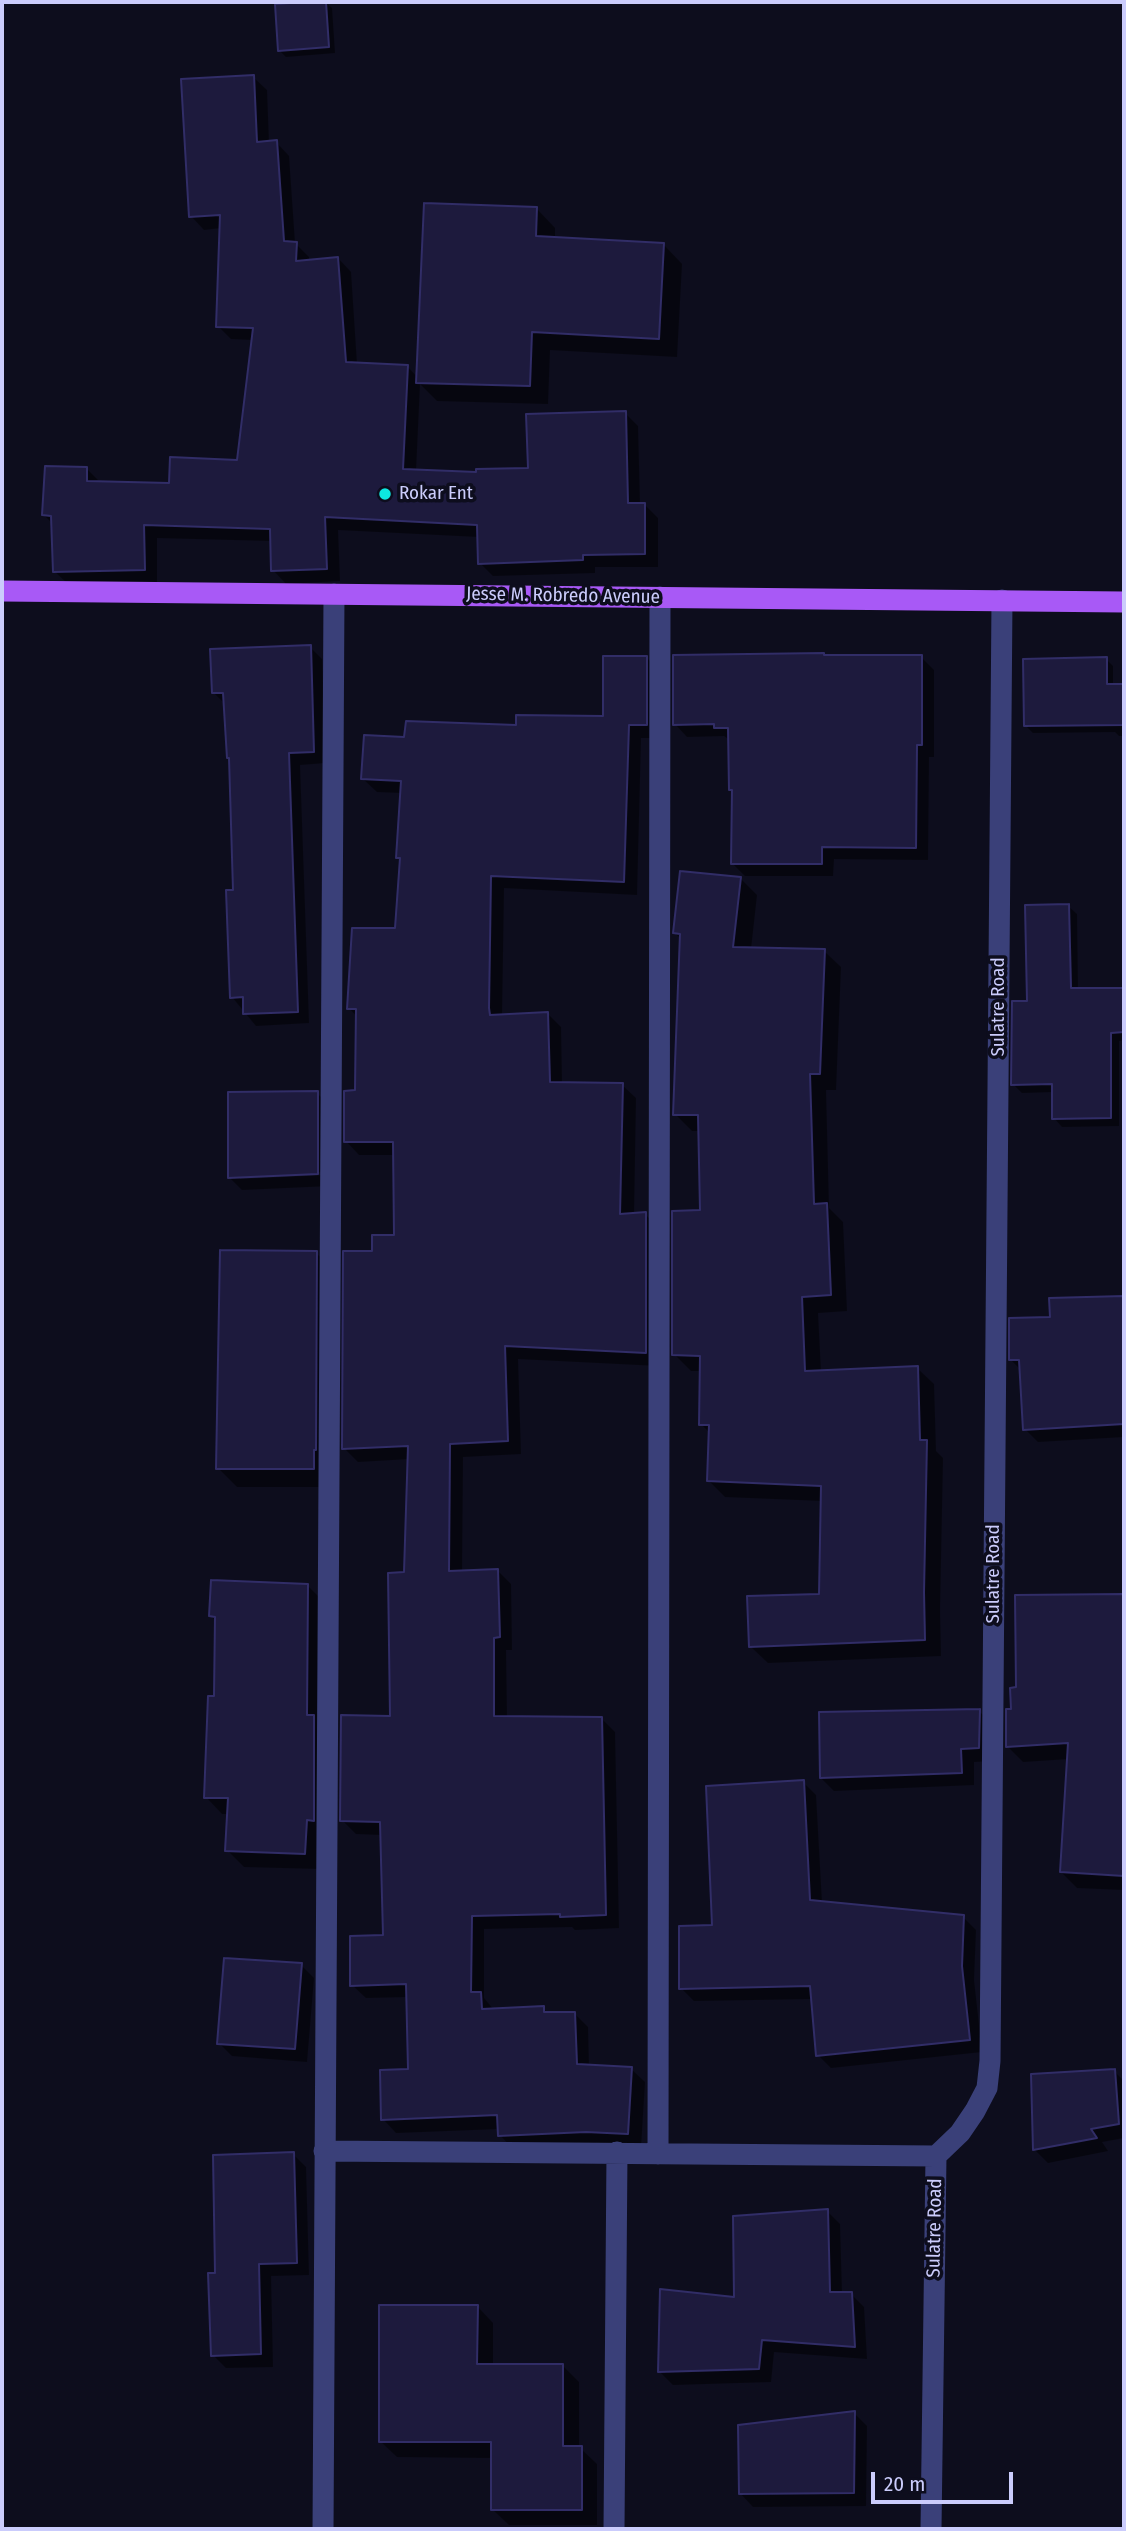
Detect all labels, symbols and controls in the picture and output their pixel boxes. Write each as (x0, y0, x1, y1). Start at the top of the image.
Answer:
place label: Rokar Ent (399, 483, 473, 505)
marker: Rokar Ent (377, 486, 393, 502)
street label: Jesse M. Robredo Avenue (466, 583, 660, 609)
street label: Sulatre Road (988, 957, 1010, 1057)
street label: Sulatre Road (983, 1524, 1005, 1624)
street label: Sulatre Road (923, 2178, 947, 2278)
scale bar (874, 2458, 1016, 2502)
text: 20 m (884, 2471, 925, 2497)

